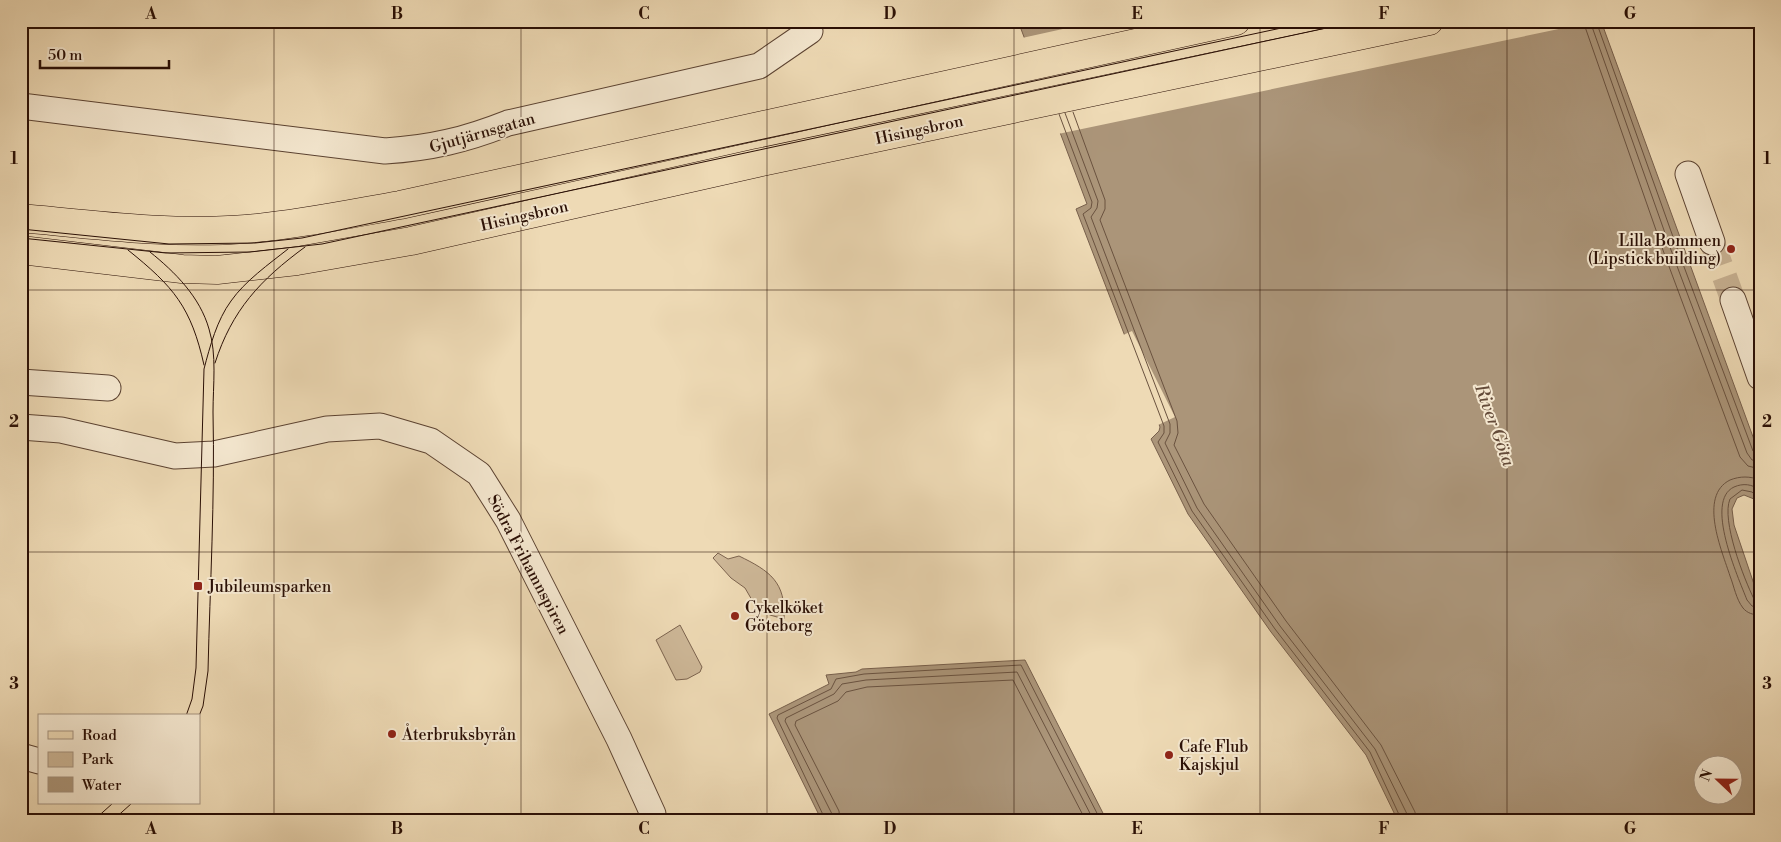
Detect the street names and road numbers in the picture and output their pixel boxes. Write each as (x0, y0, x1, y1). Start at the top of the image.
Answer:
street label: Gjutjärnsgatan (427, 108, 538, 158)
street label: Hisingsbron (873, 111, 966, 149)
street label: Hisingsbron (478, 196, 571, 236)
street label: Södra Frihamnspiren (483, 491, 574, 638)

